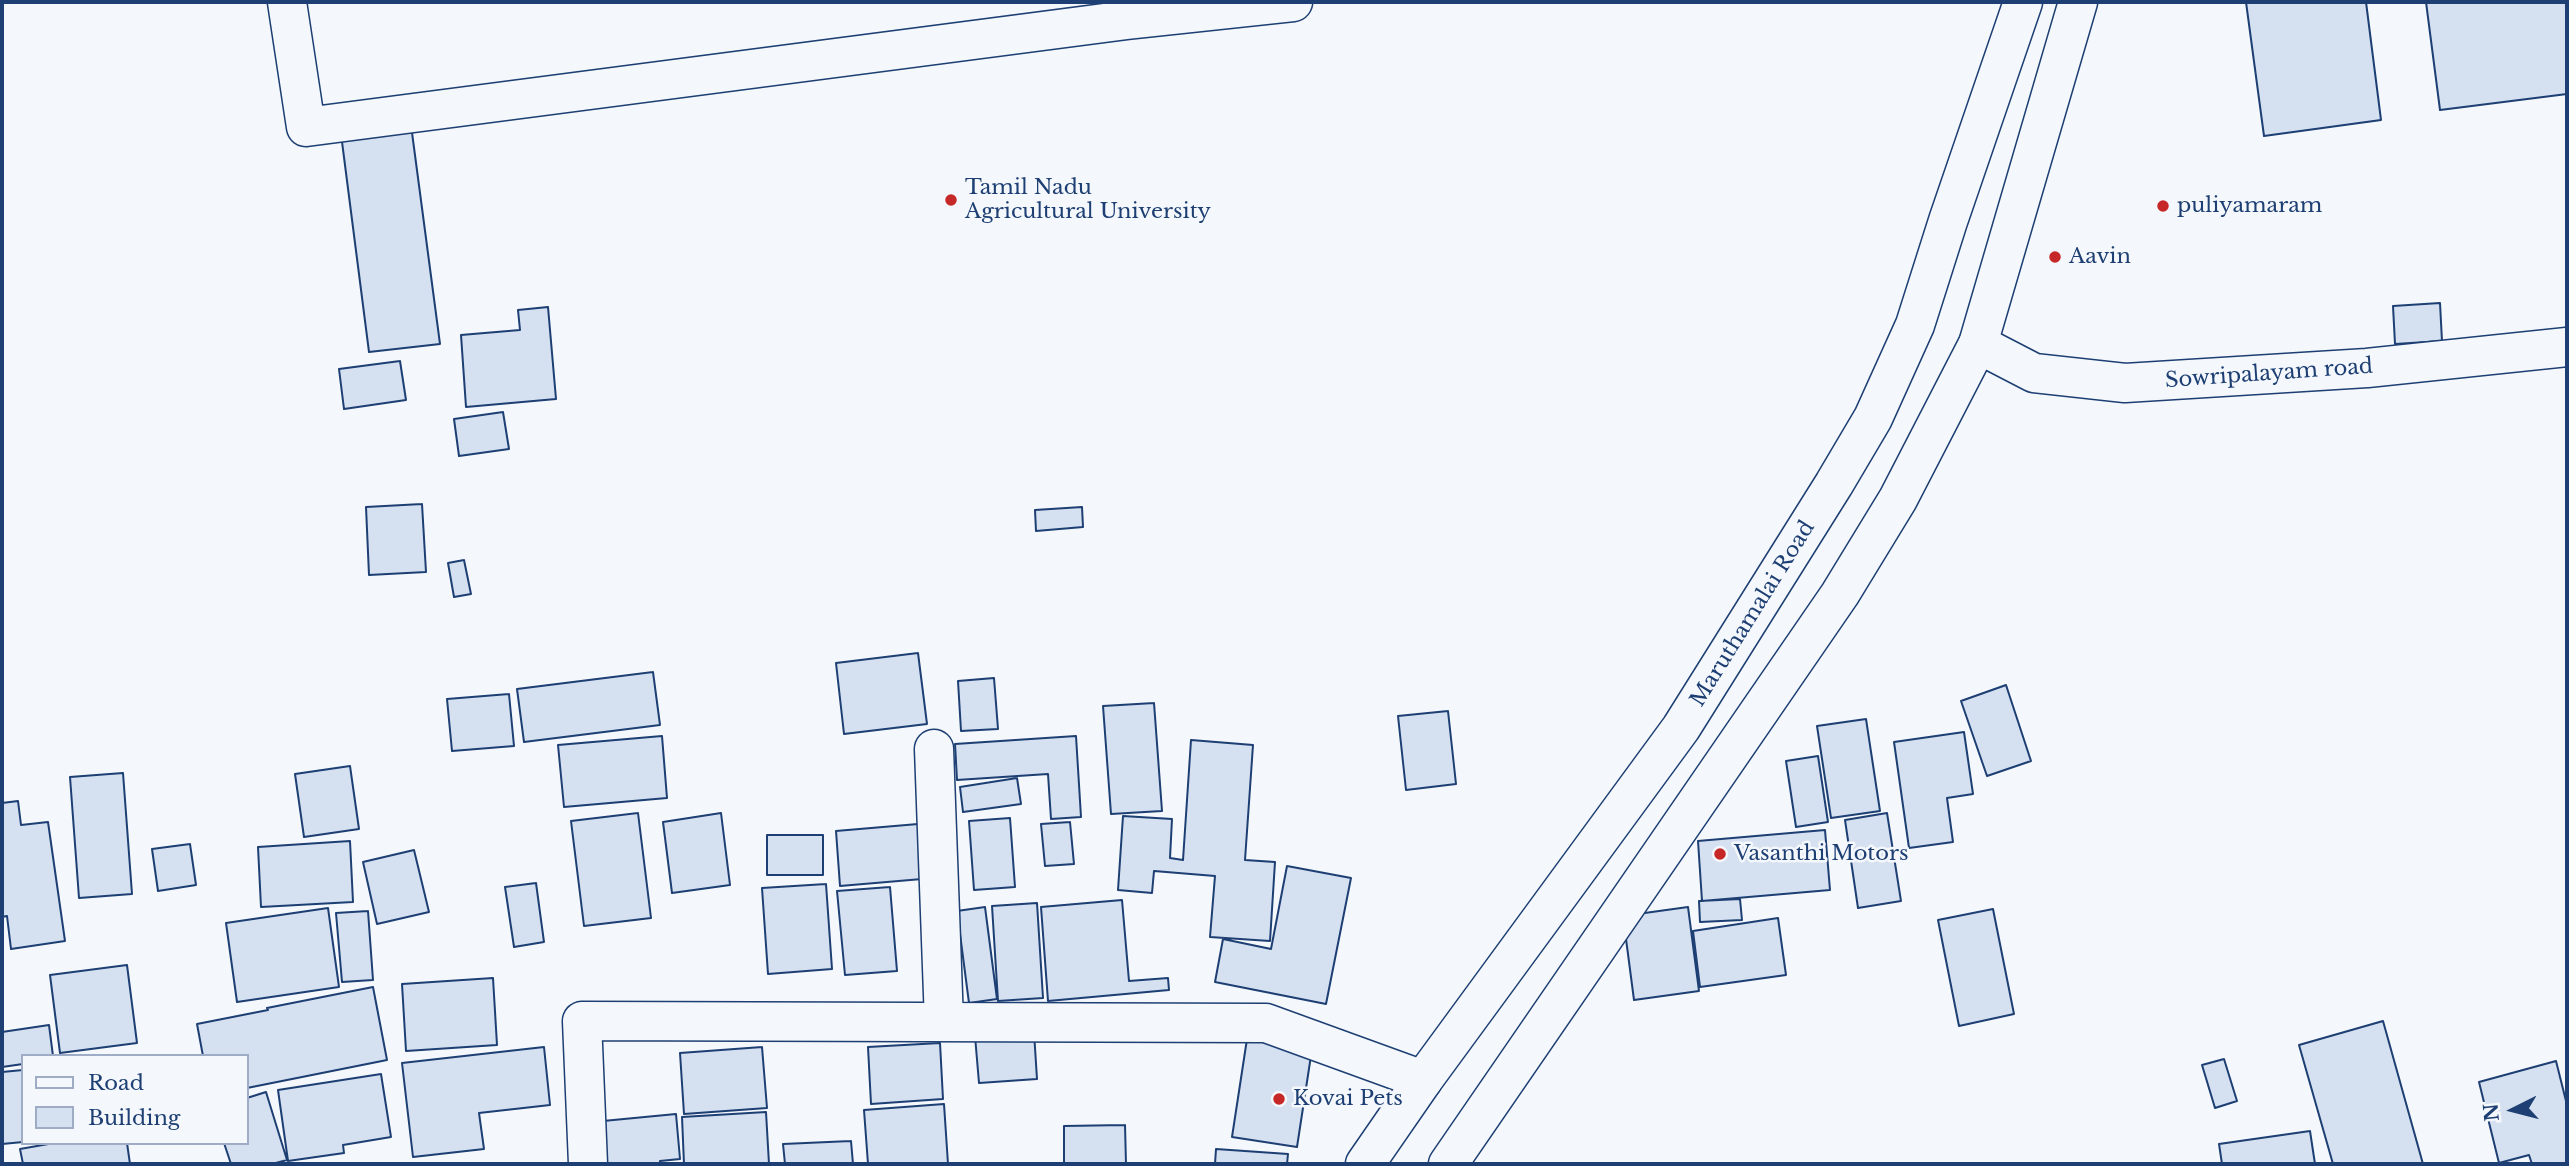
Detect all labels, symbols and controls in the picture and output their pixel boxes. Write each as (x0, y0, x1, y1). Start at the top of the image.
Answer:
place label: Tamil Nadu Agricultural University (965, 175, 1211, 225)
marker: Tamil Nadu Agricultural University (943, 192, 959, 208)
place label: puliyamaram (2177, 193, 2322, 219)
marker: puliyamaram (2155, 198, 2171, 214)
place label: Aavin (2069, 244, 2131, 270)
marker: Aavin (2047, 249, 2063, 265)
street label: Sowripalayam road (2164, 354, 2374, 394)
street label: Maruthamalai Road (1686, 516, 1820, 712)
place label: Vasanthi Motors (1734, 841, 1909, 867)
marker: Vasanthi Motors (1712, 846, 1728, 862)
legend (21, 1054, 248, 1145)
text: Road (88, 1070, 144, 1096)
north arrow (2478, 1075, 2548, 1145)
place label: Kovai Pets (1293, 1086, 1403, 1112)
marker: Kovai Pets (1271, 1091, 1287, 1107)
text: N (2479, 1102, 2504, 1122)
text: Building (88, 1105, 180, 1131)

